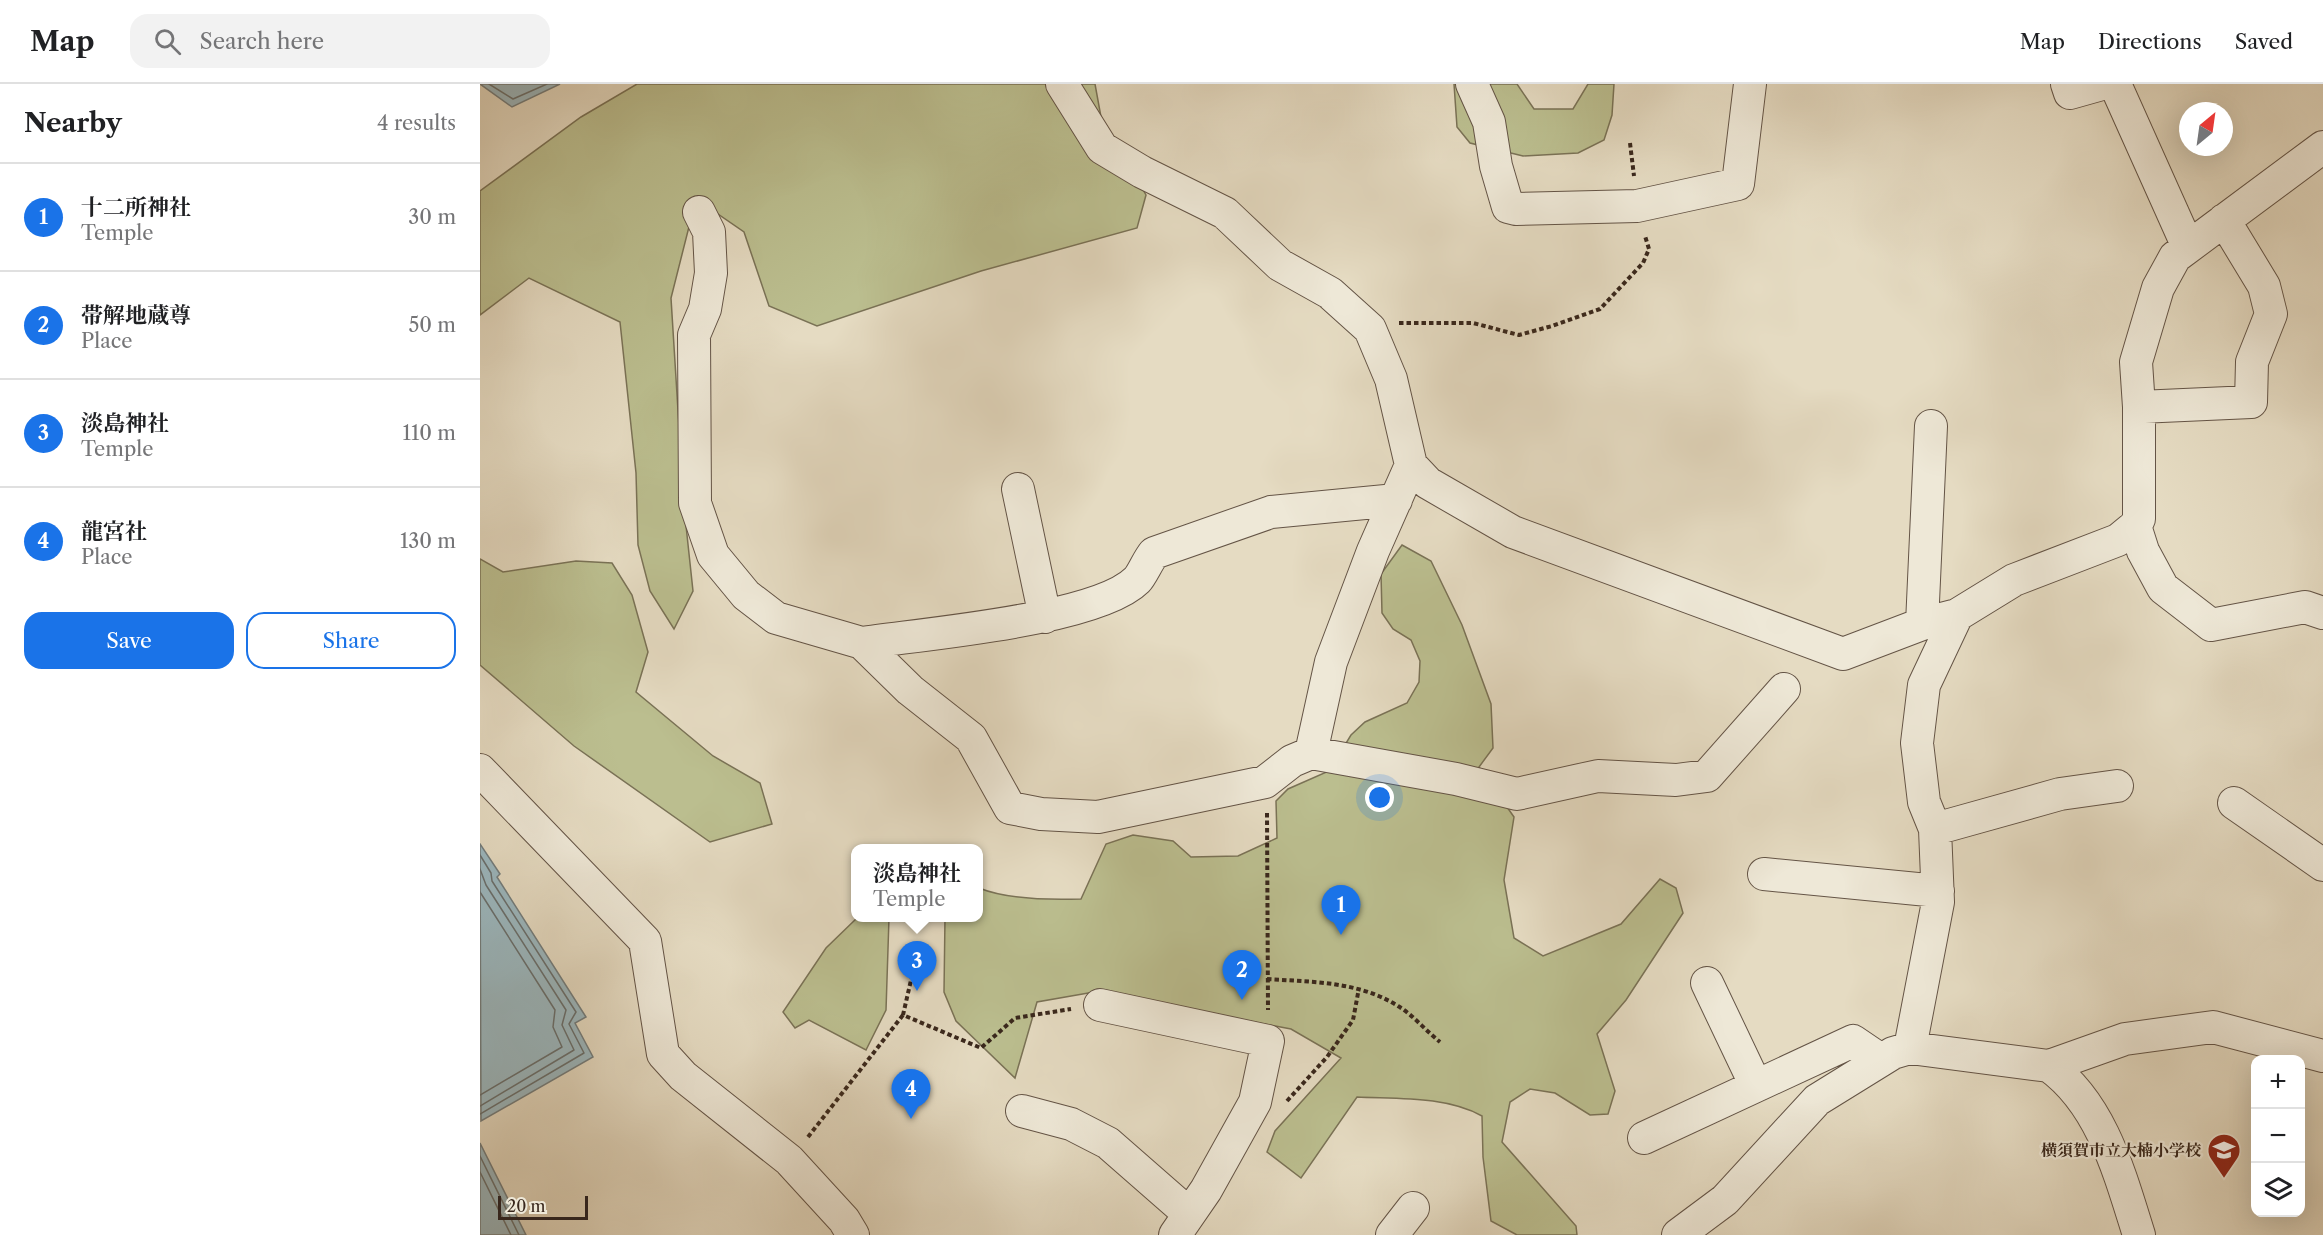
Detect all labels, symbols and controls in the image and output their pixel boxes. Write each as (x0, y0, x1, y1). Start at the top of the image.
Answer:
search box (130, 14, 550, 68)
text: Map (30, 24, 94, 58)
icon: search (151, 25, 184, 58)
text: Search here (199, 28, 324, 55)
text: Map (2020, 29, 2065, 54)
text: Directions (2098, 29, 2202, 54)
text: Saved (2235, 29, 2293, 54)
north arrow (2179, 102, 2233, 156)
text: Nearby (24, 107, 122, 139)
text: 4 results (377, 111, 456, 135)
text: 十二所神社 (81, 194, 191, 221)
text: 1 (39, 205, 48, 229)
text: 30 m (408, 205, 456, 229)
text: Temple (81, 221, 153, 245)
text: 帯解地蔵尊 (81, 302, 191, 329)
text: 2 (38, 313, 49, 337)
text: 50 m (409, 313, 456, 337)
text: Place (81, 329, 132, 353)
text: 淡島神社 (81, 410, 169, 437)
text: 3 (38, 421, 49, 445)
text: 110 m (403, 421, 456, 445)
text: Temple (81, 437, 153, 461)
text: 龍宮社 (81, 518, 147, 545)
text: 4 (38, 529, 49, 553)
text: 130 m (400, 529, 456, 553)
text: Place (81, 545, 132, 569)
button: Save (24, 612, 234, 669)
button: Share (246, 612, 456, 669)
your location (1365, 783, 1394, 812)
popup (851, 844, 983, 922)
text: 淡島神社 (873, 860, 961, 887)
pin: 1 (1322, 886, 1360, 935)
text: Temple (873, 887, 945, 911)
pin: 3 (898, 942, 936, 991)
pin: 2 (1222, 950, 1262, 1000)
map controls (2251, 1055, 2305, 1217)
button: + (2251, 1055, 2305, 1109)
pin: 4 (892, 1070, 930, 1119)
button: − (2251, 1109, 2305, 1163)
school or university icon: 横須賀市立大楠小学校 (2206, 1132, 2242, 1179)
place label: 横須賀市立大楠小学校 (2041, 1140, 2202, 1160)
button: layers (2251, 1163, 2305, 1217)
scale bar (498, 1193, 588, 1220)
text: 20 m (507, 1196, 546, 1216)

